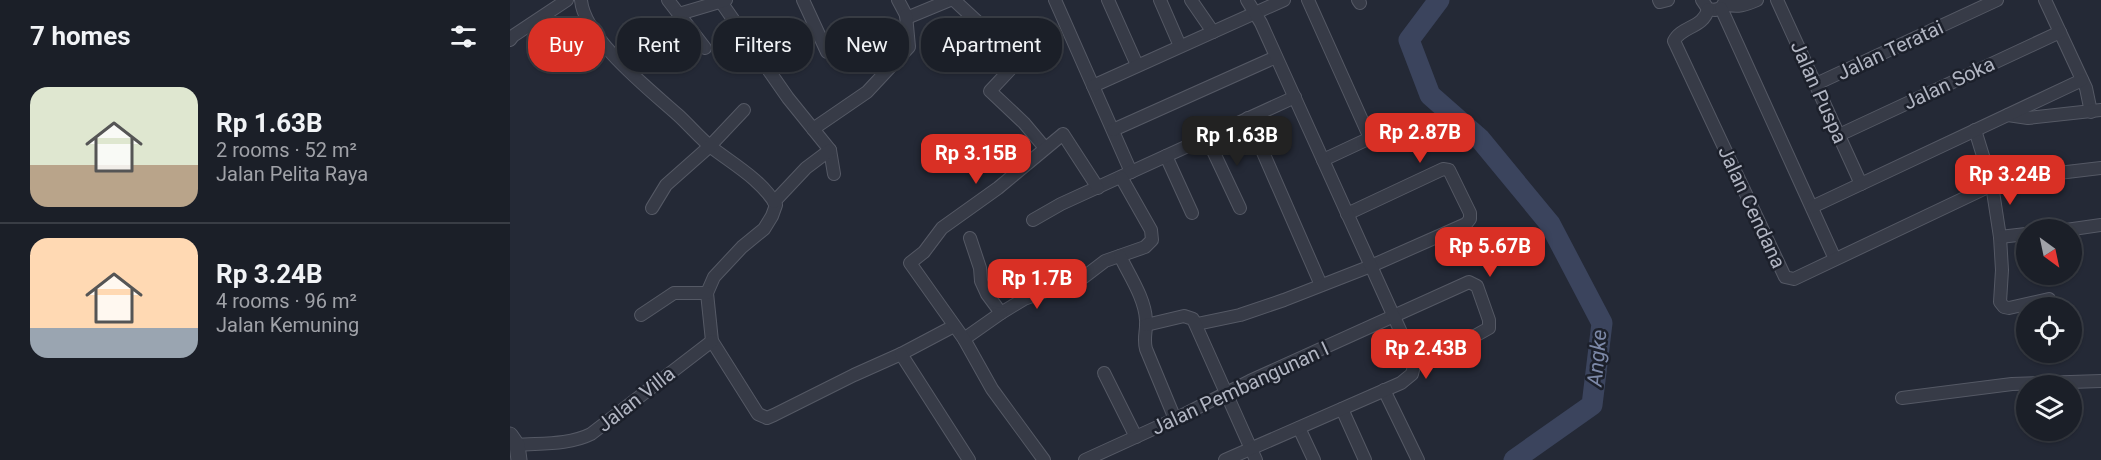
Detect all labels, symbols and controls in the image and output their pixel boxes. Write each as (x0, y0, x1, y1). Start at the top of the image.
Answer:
street label: Jalan Teratai (1833, 15, 1947, 85)
chip: Buy (528, 18, 605, 72)
chip: Rent (617, 18, 701, 72)
chip: Filters (713, 18, 813, 72)
chip: New (825, 18, 909, 72)
chip: Apartment (921, 18, 1062, 72)
icon: filters (447, 20, 480, 53)
text: 7 homes (30, 21, 131, 51)
street label: Jalan Puspa (1786, 37, 1852, 147)
street label: Jalan Soka (1900, 51, 1998, 115)
text: Rp 1.63B (216, 108, 323, 138)
icon: home (78, 111, 150, 183)
pin: Rp 2.87B (1358, 113, 1482, 164)
pin: Rp 1.63B (1175, 116, 1299, 167)
text: Rp 2.87B (1379, 120, 1461, 144)
text: Rp 1.63B (1196, 123, 1278, 147)
pin: Rp 3.15B (914, 134, 1038, 185)
text: 2 rooms · 52 m² (216, 138, 357, 162)
text: Rp 3.15B (935, 141, 1017, 165)
street label: Jalan Cendana (1713, 142, 1791, 272)
pin: Rp 3.24B (1948, 155, 2072, 206)
text: Jalan Pelita Raya (216, 162, 368, 186)
text: Rp 3.24B (1969, 162, 2051, 186)
north arrow (2016, 219, 2082, 285)
map controls (2016, 219, 2082, 441)
pin: Rp 5.67B (1428, 227, 1552, 278)
text: Rp 5.67B (1449, 234, 1531, 258)
text: Rp 3.24B (216, 259, 323, 289)
pin: Rp 1.7B (982, 259, 1092, 310)
icon: home (78, 262, 150, 334)
text: Rp 1.7B (1002, 266, 1072, 290)
text: 4 rooms · 96 m² (216, 289, 357, 313)
button: locate (2016, 297, 2082, 363)
text: Jalan Kemuning (216, 313, 359, 337)
water label: Angke (1582, 328, 1611, 388)
pin: Rp 2.43B (1364, 329, 1488, 380)
street label: Jalan Pembangunan I (1147, 336, 1333, 440)
text: Rp 2.43B (1385, 336, 1467, 360)
street label: Jalan Villa (592, 361, 680, 437)
button: layers (2016, 375, 2082, 441)

